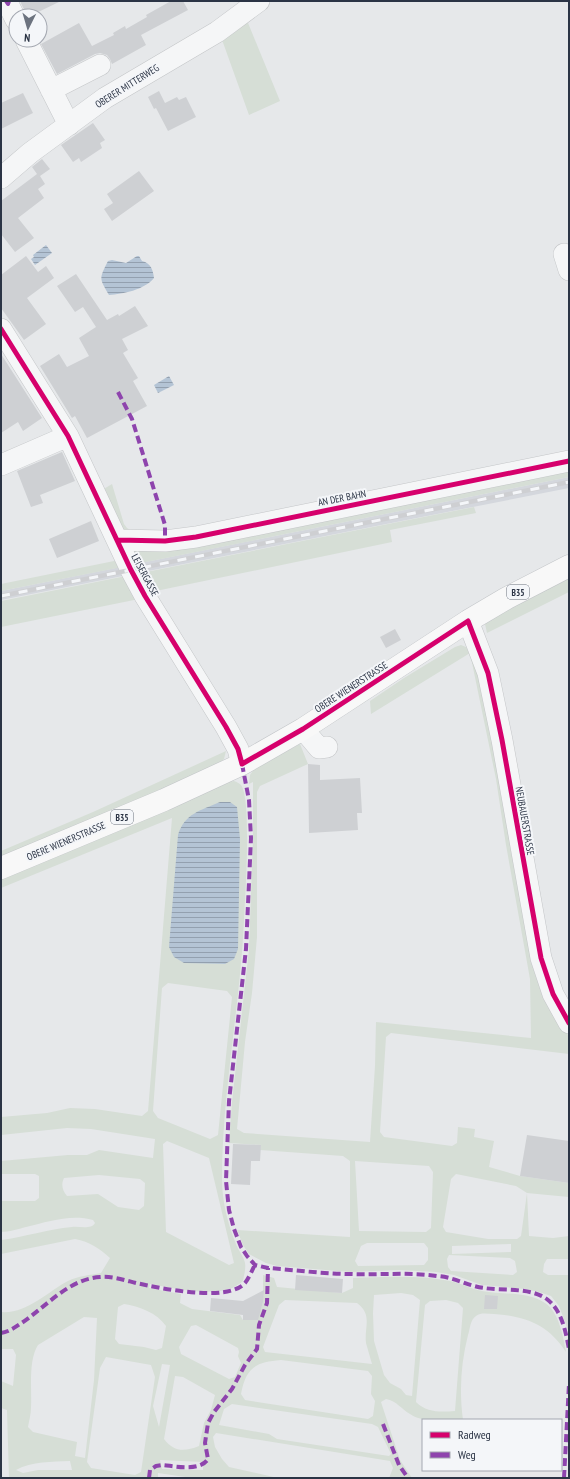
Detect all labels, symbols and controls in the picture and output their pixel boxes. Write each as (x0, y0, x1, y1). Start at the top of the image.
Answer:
north arrow (8, 8, 48, 48)
text: N (24, 31, 31, 45)
street label: OBERER MITTERWEG (93, 61, 161, 111)
street label: AN DER BAHN (317, 487, 367, 509)
street label: LEISERGASSE (128, 551, 162, 599)
road number: B35 (507, 585, 529, 599)
street label: OBERE WIENERSTRASSE (312, 659, 390, 715)
street label: NEUBAUERSTRASSE (513, 786, 537, 856)
road number: B35 (111, 810, 133, 824)
street label: OBERE WIENERSTRASSE (25, 819, 107, 863)
legend (422, 1419, 562, 1471)
text: Radweg (458, 1427, 491, 1442)
text: Weg (458, 1447, 476, 1462)

